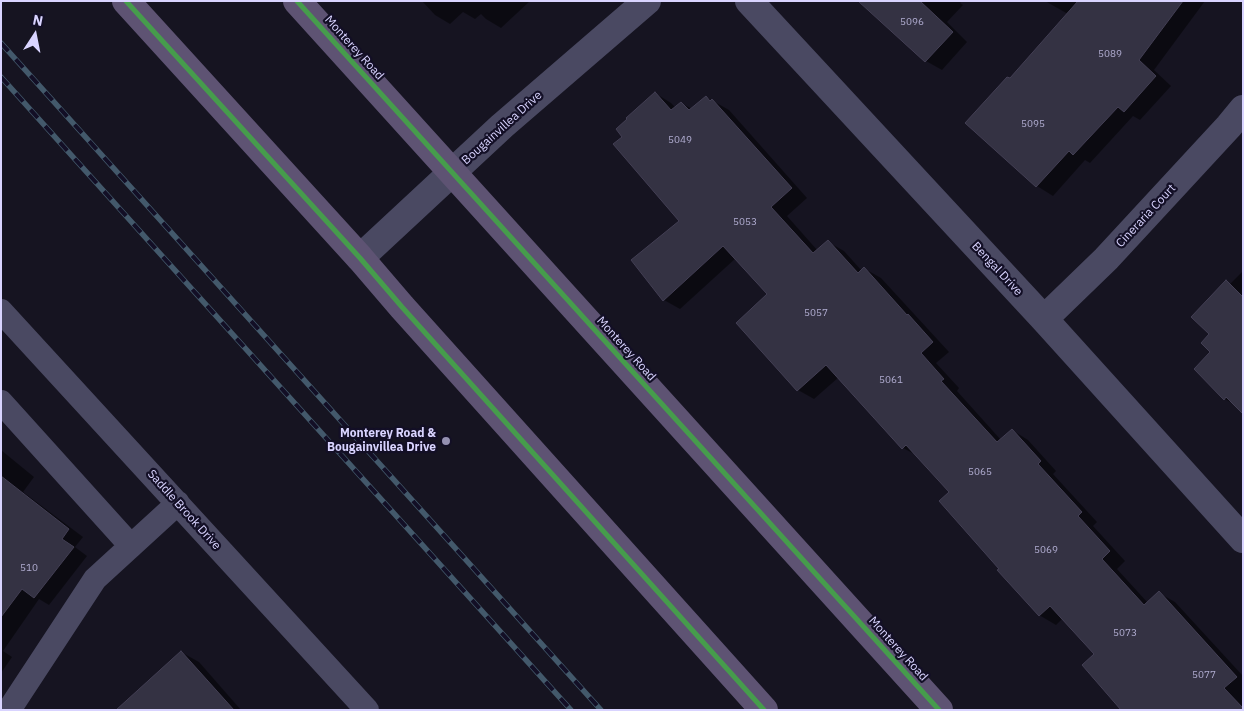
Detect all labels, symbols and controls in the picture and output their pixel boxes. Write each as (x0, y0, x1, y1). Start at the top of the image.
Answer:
north arrow (10, 10, 60, 60)
text: N (31, 10, 45, 30)
street label: Monterey Road (321, 13, 387, 83)
house number: 5096 (900, 16, 924, 28)
house number: 5089 (1098, 48, 1122, 60)
street label: Bougainvillea Drive (459, 88, 545, 168)
house number: 5095 (1021, 118, 1045, 130)
house number: 5049 (668, 134, 692, 146)
street label: Cineraria Court (1113, 182, 1179, 250)
house number: 5053 (733, 216, 757, 228)
street label: Bengal Drive (969, 239, 1025, 299)
house number: 5057 (804, 307, 828, 319)
street label: Monterey Road (593, 314, 659, 384)
house number: 5061 (879, 374, 903, 386)
place label: Monterey Road & Bougainvillea Drive (327, 427, 436, 455)
marker: Monterey Road & Bougainvillea Drive (440, 435, 452, 447)
house number: 5065 (968, 466, 992, 478)
street label: Saddle Brook Drive (144, 467, 224, 553)
house number: 5069 (1034, 544, 1058, 556)
house number: 510 (20, 562, 38, 574)
street label: Monterey Road (865, 614, 931, 684)
house number: 5073 (1113, 627, 1137, 639)
house number: 5077 (1192, 669, 1216, 681)

